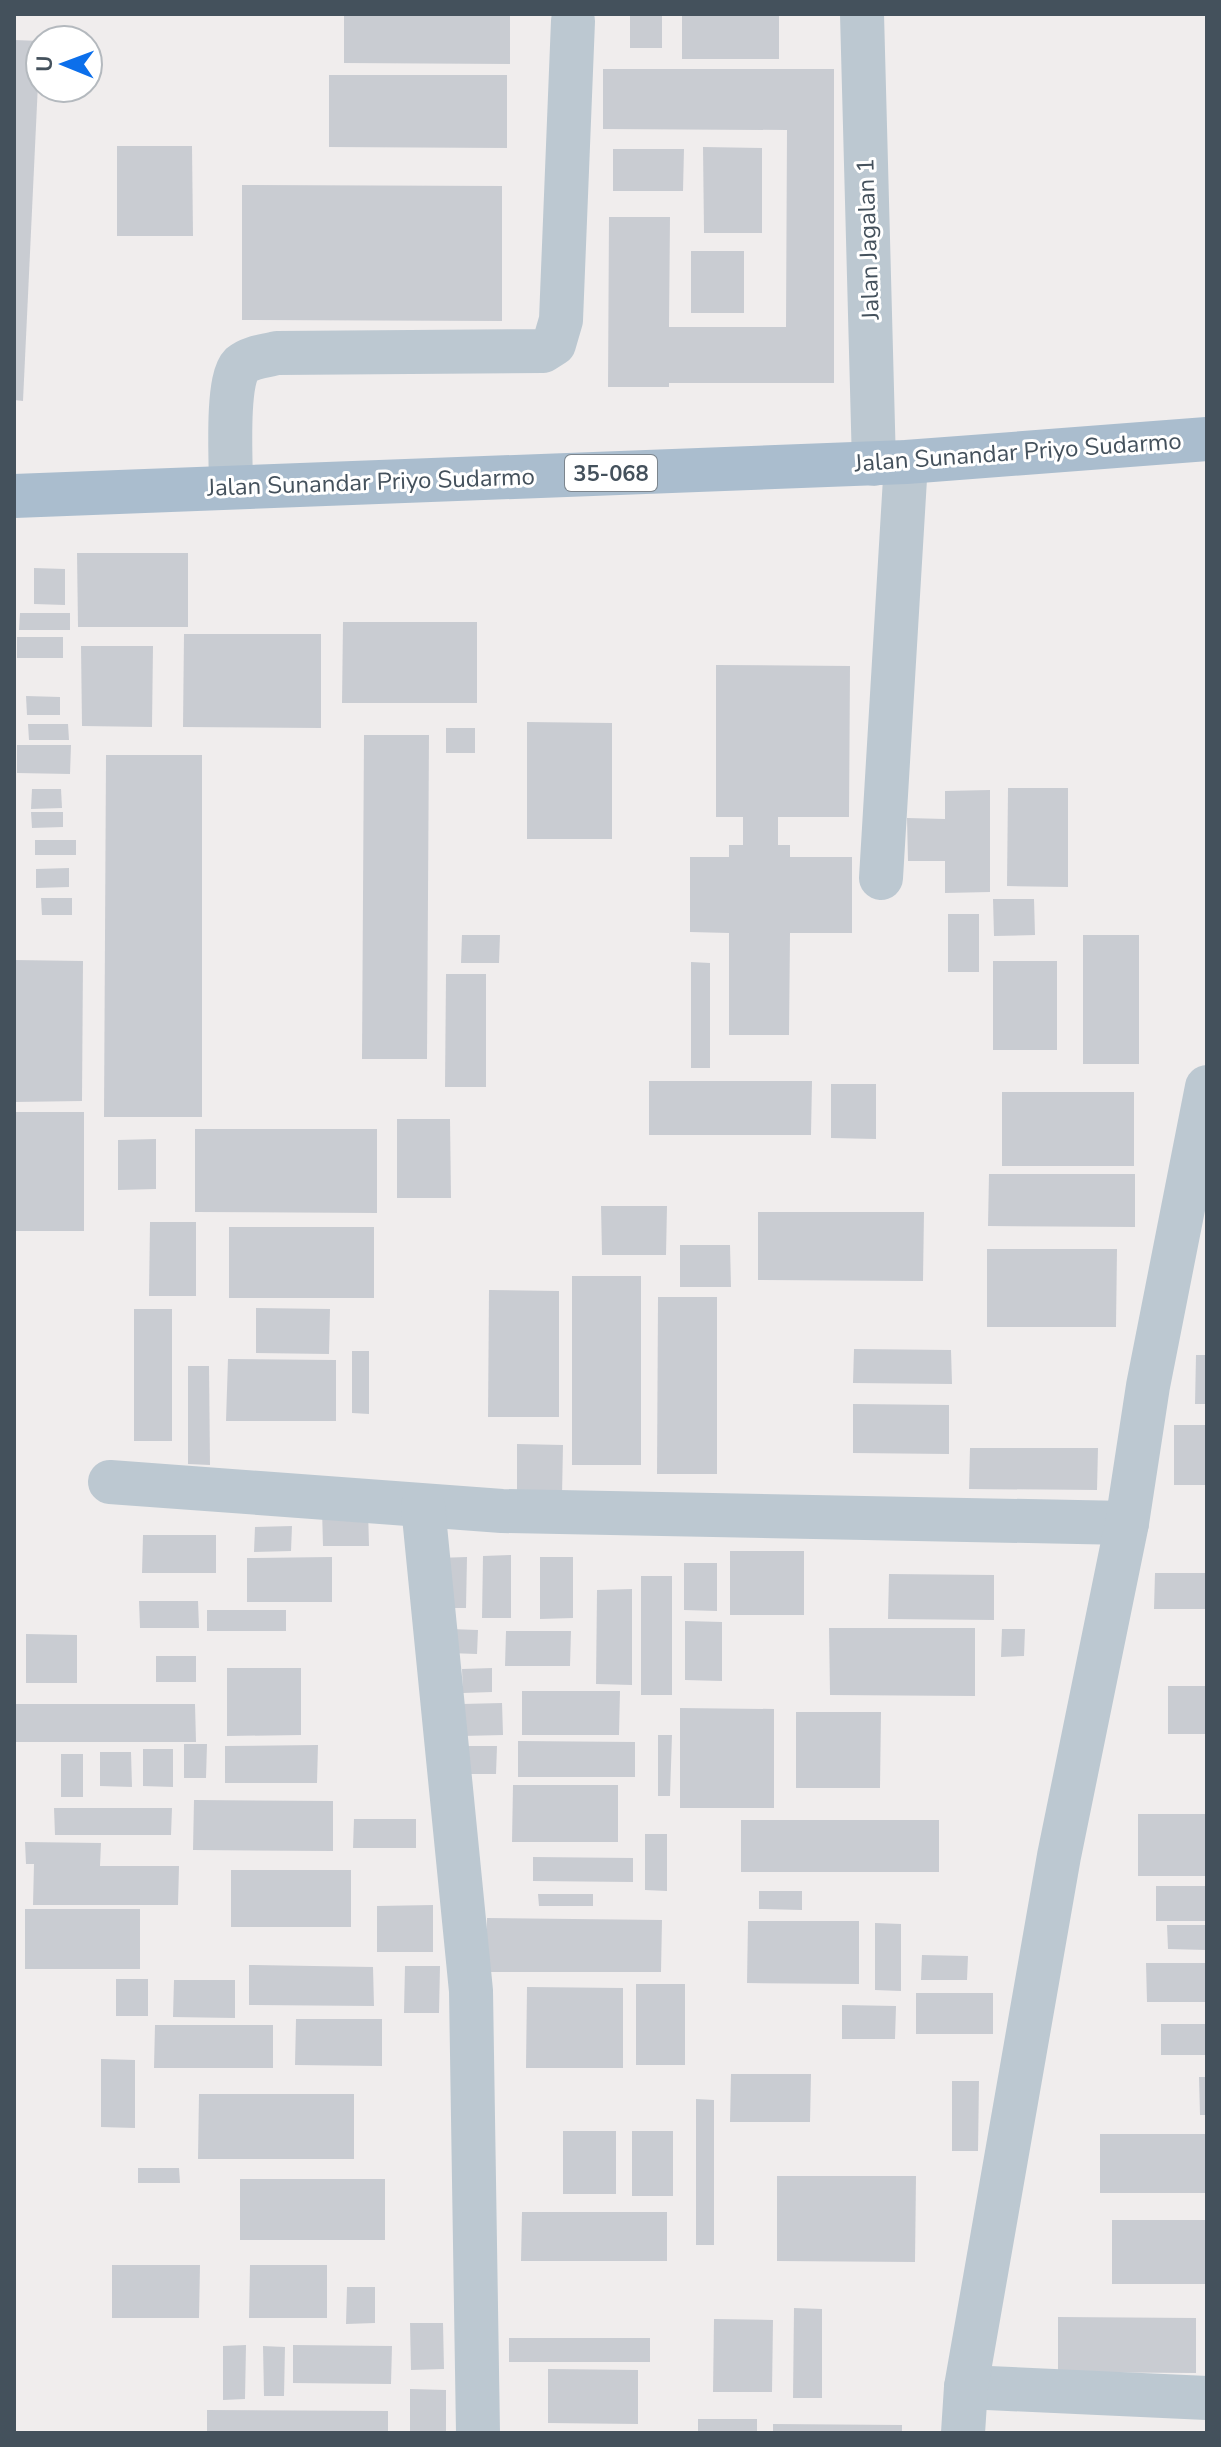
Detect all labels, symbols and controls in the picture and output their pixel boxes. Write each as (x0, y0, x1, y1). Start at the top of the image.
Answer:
north arrow (24, 24, 104, 104)
text: U (30, 55, 60, 72)
street label: Jalan Jagalan 1 (849, 158, 887, 321)
street label: Jalan Sunandar Priyo Sudarmo (852, 425, 1183, 479)
road number: 35-068 (565, 455, 657, 491)
street label: Jalan Sunandar Priyo Sudarmo (206, 460, 535, 504)

